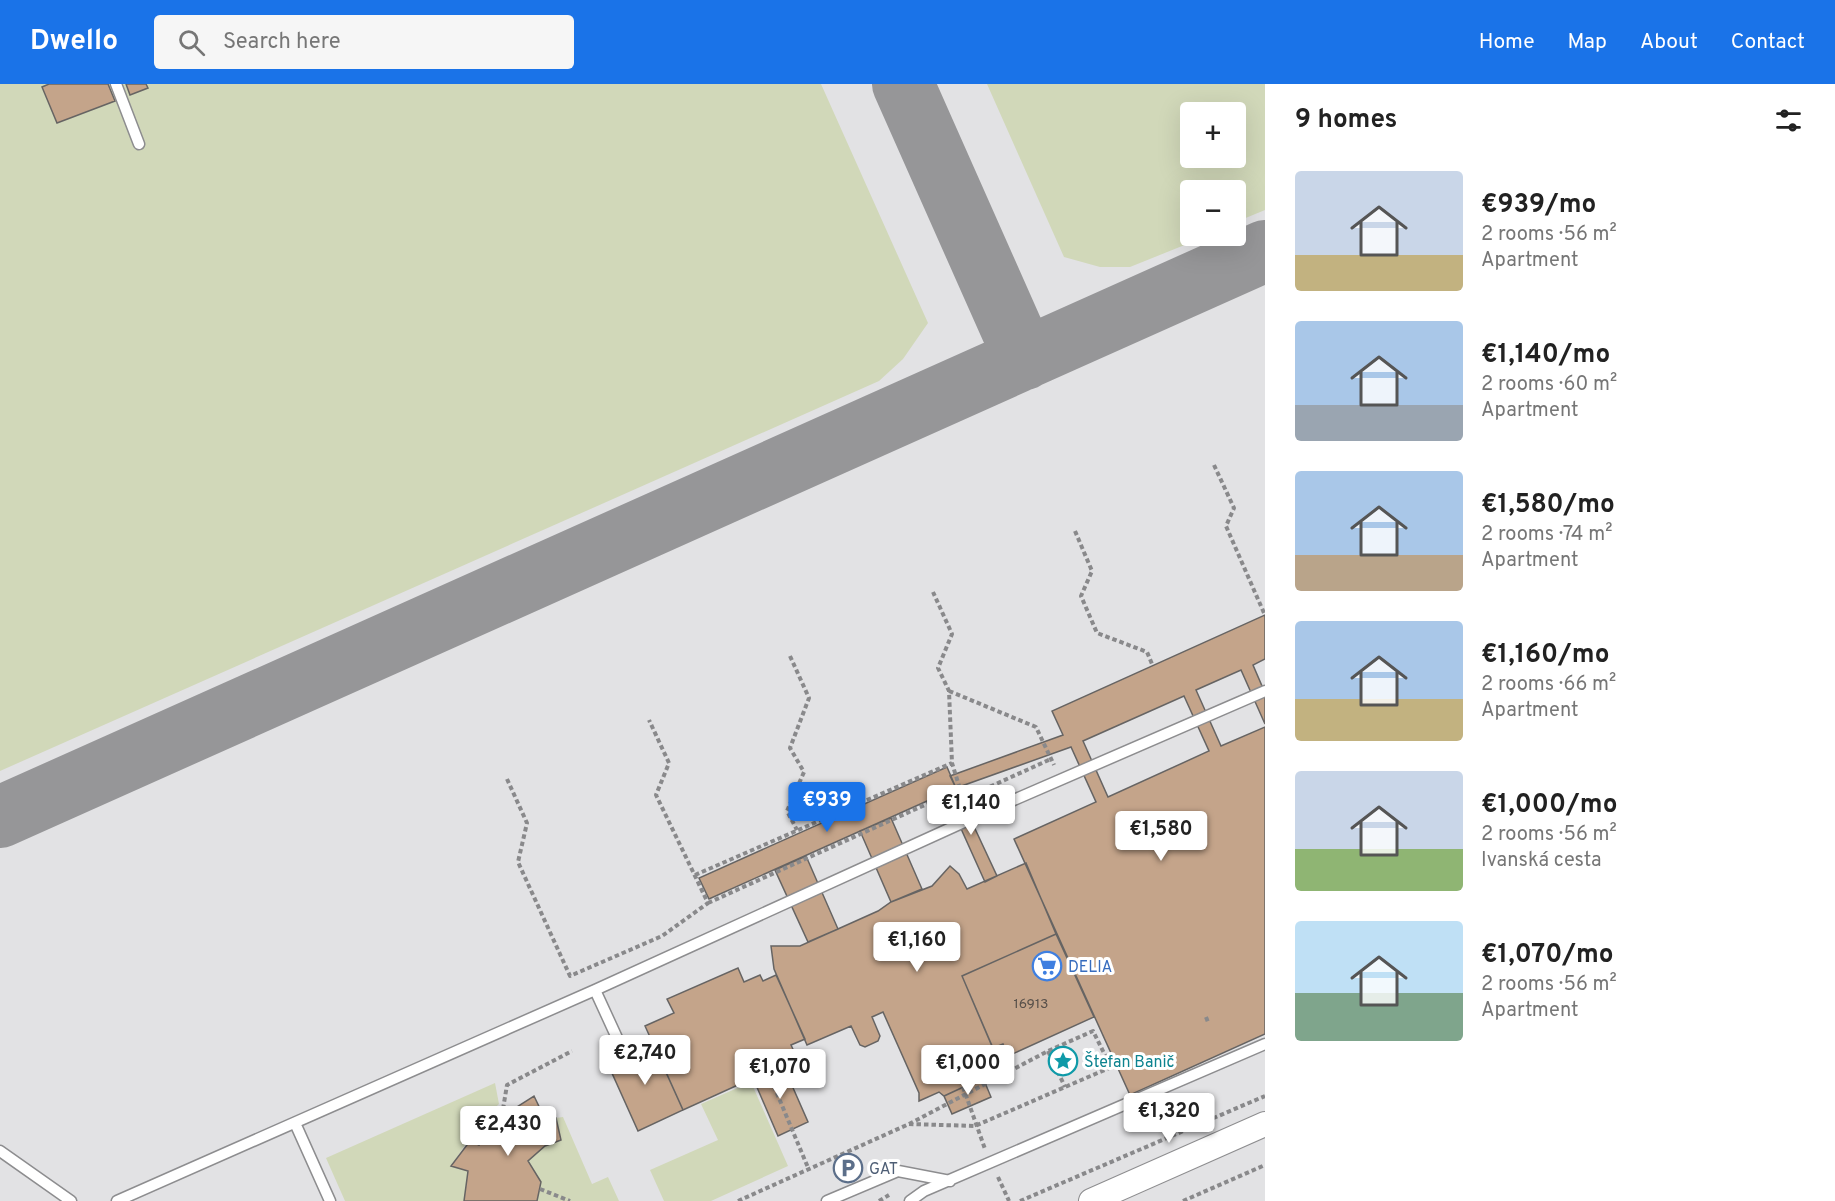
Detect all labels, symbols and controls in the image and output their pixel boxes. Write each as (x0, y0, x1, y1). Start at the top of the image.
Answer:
search box (154, 15, 574, 69)
text: Dwello (30, 24, 118, 60)
icon: search (175, 26, 208, 59)
text: Search here (223, 29, 341, 56)
text: Home (1479, 29, 1535, 56)
text: Map (1568, 29, 1607, 56)
text: About (1640, 29, 1698, 56)
text: Contact (1731, 29, 1805, 56)
map controls (1180, 102, 1246, 246)
button: + (1180, 102, 1246, 168)
text: 9 homes (1295, 104, 1397, 137)
icon: filters (1772, 104, 1805, 137)
button: − (1180, 180, 1246, 246)
text: €939/mo (1481, 189, 1596, 222)
icon: home (1343, 195, 1415, 267)
text: 2 rooms · 56 m² (1481, 222, 1617, 248)
text: Apartment (1481, 248, 1579, 274)
text: €1,140/mo (1481, 339, 1610, 372)
icon: home (1343, 345, 1415, 417)
text: 2 rooms · 60 m² (1481, 372, 1617, 398)
text: Apartment (1481, 398, 1579, 424)
text: €1,580/mo (1481, 489, 1615, 522)
icon: home (1343, 495, 1415, 567)
text: 2 rooms · 74 m² (1481, 522, 1612, 548)
text: Apartment (1481, 548, 1579, 574)
text: €1,160/mo (1481, 639, 1609, 672)
icon: home (1343, 645, 1415, 717)
text: 2 rooms · 66 m² (1481, 672, 1616, 698)
text: Apartment (1481, 698, 1579, 724)
pin: €939 (791, 782, 863, 833)
pin: €1,140 (922, 785, 1020, 836)
text: €939 (802, 788, 852, 814)
text: €1,000/mo (1481, 789, 1617, 822)
text: €1,140 (941, 791, 1001, 817)
icon: home (1343, 795, 1415, 867)
pin: €1,580 (1112, 811, 1210, 862)
text: €1,580 (1129, 817, 1193, 843)
text: 2 rooms · 56 m² (1481, 822, 1617, 848)
text: Ivanská cesta (1481, 848, 1602, 874)
pin: €1,160 (868, 922, 966, 973)
text: €1,160 (887, 928, 947, 954)
text: €1,070/mo (1481, 939, 1614, 972)
icon: home (1343, 945, 1415, 1017)
supermarket icon: DELIA (1031, 950, 1063, 982)
place label: DELIA (1068, 958, 1112, 978)
text: 2 rooms · 56 m² (1481, 972, 1617, 998)
house number: 16913 (1013, 996, 1049, 1013)
text: Apartment (1481, 998, 1579, 1024)
pin: €2,740 (596, 1035, 694, 1086)
text: €2,740 (613, 1041, 677, 1067)
pin: €1,000 (919, 1045, 1017, 1096)
place icon: Štefan Banič (1047, 1045, 1079, 1077)
pin: €1,070 (731, 1049, 829, 1100)
text: €1,000 (935, 1051, 1001, 1077)
place label: Štefan Banič (1084, 1051, 1175, 1073)
text: €1,070 (749, 1055, 811, 1081)
pin: €1,320 (1120, 1093, 1218, 1144)
text: €1,320 (1138, 1099, 1200, 1125)
pin: €2,430 (459, 1106, 557, 1157)
text: €2,430 (474, 1112, 542, 1138)
parking icon: GAT (832, 1152, 864, 1184)
place label: GAT (869, 1160, 898, 1180)

